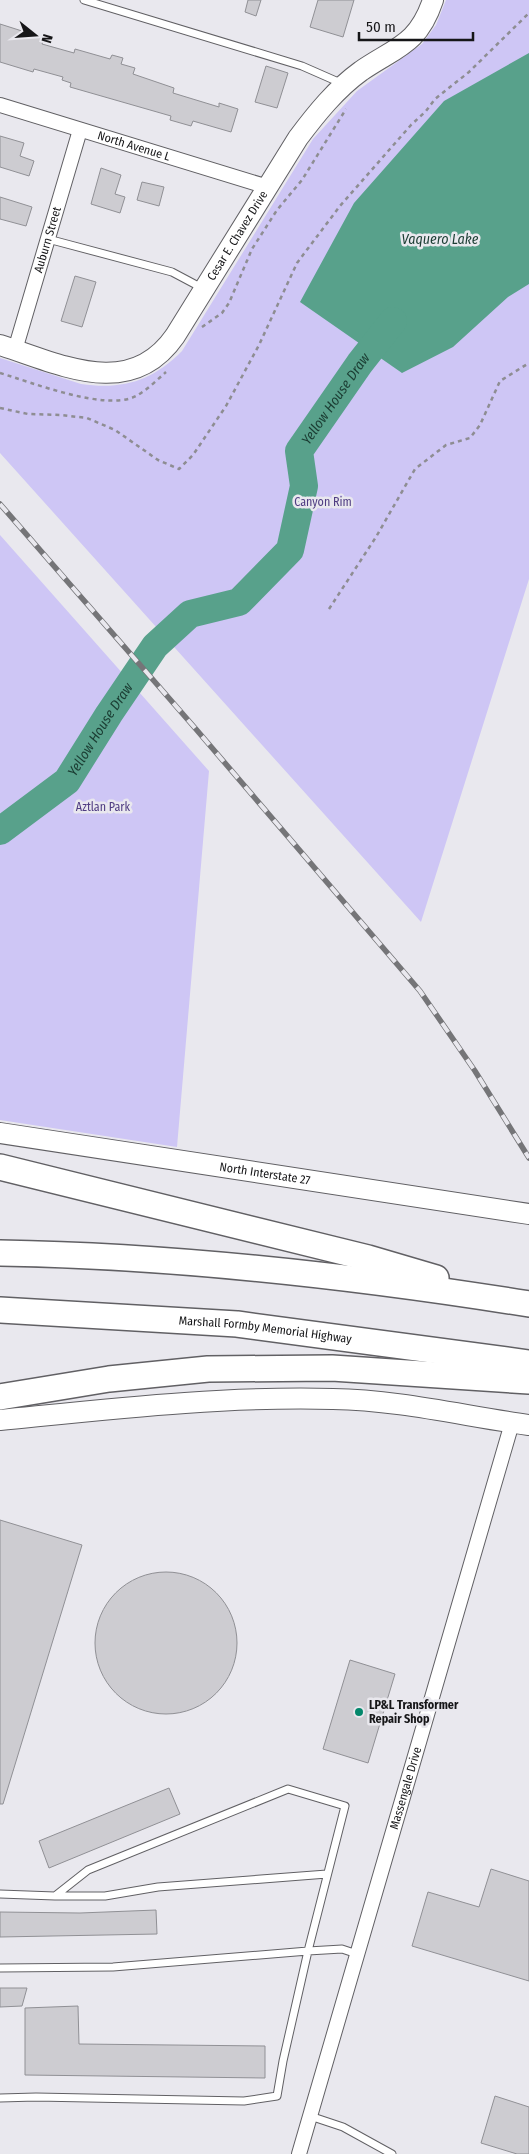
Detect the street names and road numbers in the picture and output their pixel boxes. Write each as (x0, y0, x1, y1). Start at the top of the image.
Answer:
street label: North Avenue L (96, 128, 172, 164)
street label: Cesar E. Chavez Drive (204, 188, 271, 283)
street label: Auburn Street (31, 205, 64, 274)
street label: North Interstate 27 (219, 1160, 311, 1187)
street label: Marshall Formby Memorial Highway (178, 1314, 353, 1346)
street label: Massengale Drive (387, 1745, 424, 1831)

